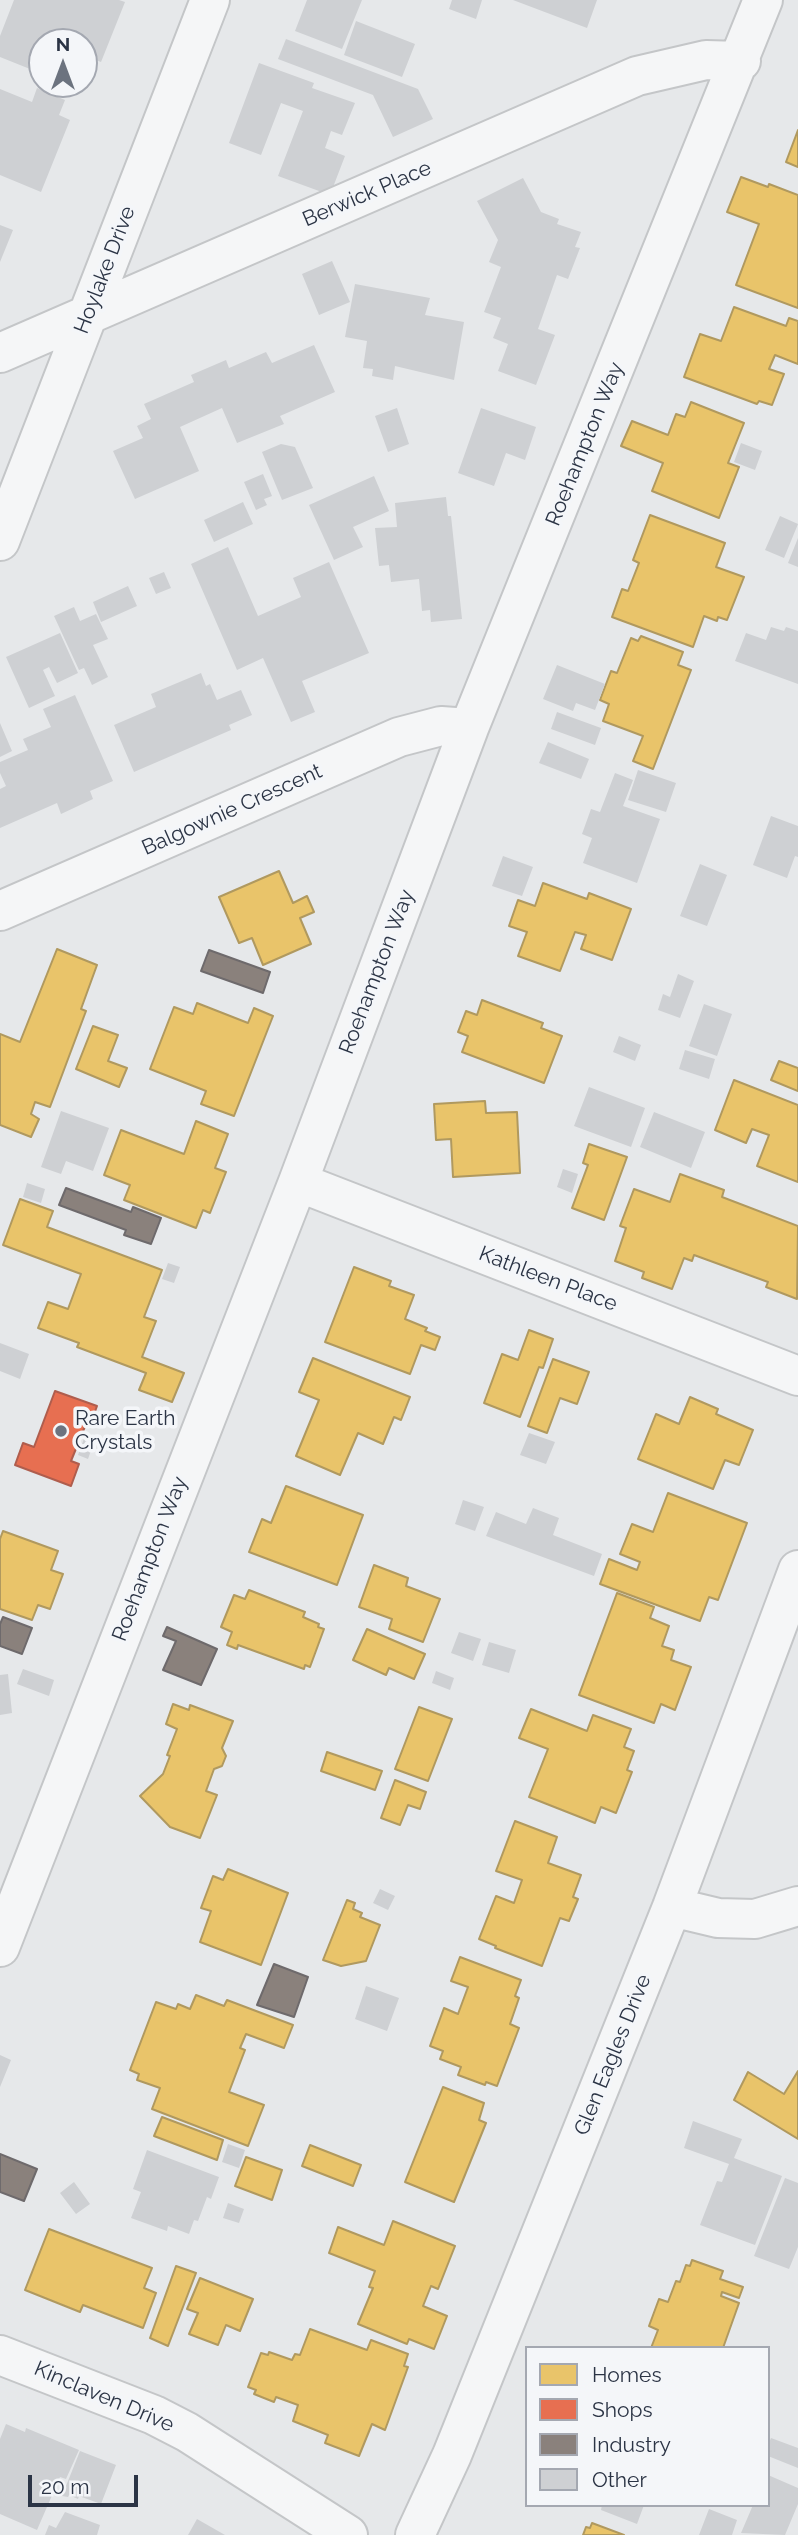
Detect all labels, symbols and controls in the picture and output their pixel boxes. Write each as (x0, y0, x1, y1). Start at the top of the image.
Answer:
north arrow (28, 28, 98, 98)
text: N (56, 33, 70, 55)
street label: Berwick Place (299, 156, 435, 232)
street label: Hoylake Drive (69, 203, 141, 337)
street label: Roehampton Way (541, 358, 629, 530)
street label: Balgownie Crescent (138, 759, 326, 861)
street label: Roehampton Way (334, 886, 420, 1058)
street label: Kathleen Place (475, 1241, 621, 1317)
place label: Rare Earth Crystals (75, 1406, 176, 1456)
marker: Rare Earth Crystals (53, 1423, 69, 1439)
street label: Roehampton Way (107, 1473, 193, 1645)
street label: Glen Eagles Drive (569, 1971, 657, 2139)
legend (525, 2346, 770, 2507)
street label: Kinclaven Drive (30, 2356, 178, 2438)
text: Homes (592, 2362, 662, 2387)
text: Shops (592, 2397, 653, 2422)
text: Industry (592, 2432, 671, 2457)
scale bar (32, 2462, 142, 2506)
text: Other (592, 2467, 647, 2492)
text: 20 m (41, 2474, 89, 2499)

